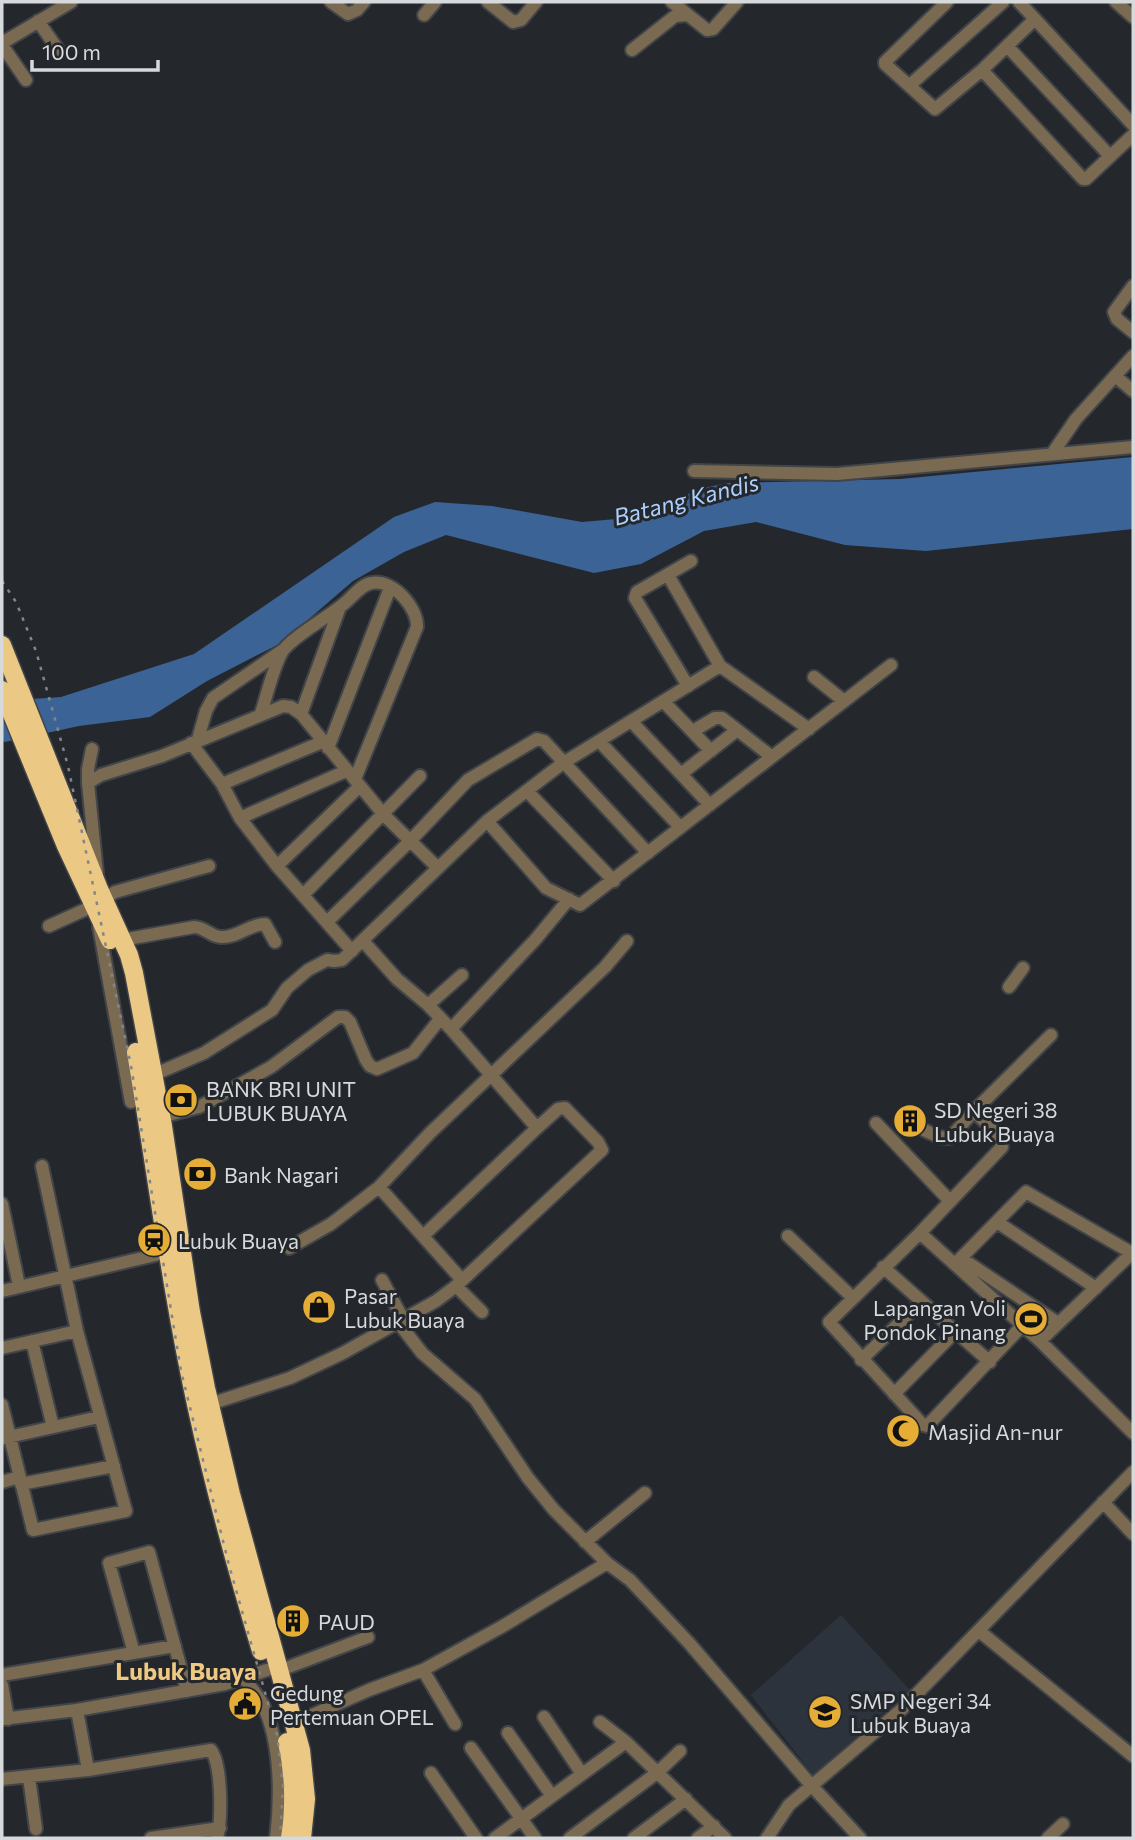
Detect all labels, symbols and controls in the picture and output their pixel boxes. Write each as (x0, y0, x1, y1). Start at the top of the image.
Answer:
scale bar (32, 28, 158, 72)
text: 100 m (42, 39, 101, 64)
water label: Batang Kandis (610, 467, 762, 531)
place label: BANK BRI UNIT LUBUK BUAYA (206, 1076, 356, 1125)
bank icon: BANK BRI UNIT LUBUK BUAYA (162, 1081, 200, 1119)
place label: SD Negeri 38 Lubuk Buaya (934, 1097, 1058, 1146)
building icon: SD Negeri 38 Lubuk Buaya (891, 1102, 929, 1140)
bank icon: Bank Nagari (181, 1155, 219, 1193)
place label: Bank Nagari (224, 1162, 339, 1187)
station icon: Lubuk Buaya (135, 1221, 173, 1259)
place label: Lubuk Buaya (178, 1228, 299, 1253)
place label: Pasar Lubuk Buaya (344, 1283, 465, 1332)
shop icon: Pasar Lubuk Buaya (300, 1288, 338, 1326)
place label: Lapangan Voli Pondok Pinang (864, 1295, 1006, 1344)
sports icon: Lapangan Voli Pondok Pinang (1012, 1300, 1050, 1338)
mosque icon: Masjid An-nur (884, 1412, 922, 1450)
place label: Masjid An-nur (928, 1419, 1063, 1444)
building icon: PAUD (274, 1602, 312, 1640)
place label: PAUD (318, 1609, 375, 1634)
district label: Lubuk Buaya (115, 1656, 257, 1685)
place label: Gedung Pertemuan OPEL (270, 1680, 434, 1729)
public building icon: Gedung Pertemuan OPEL (226, 1685, 264, 1723)
place label: SMP Negeri 34 Lubuk Buaya (850, 1688, 992, 1737)
school or university icon: SMP Negeri 34 Lubuk Buaya (806, 1693, 844, 1731)

